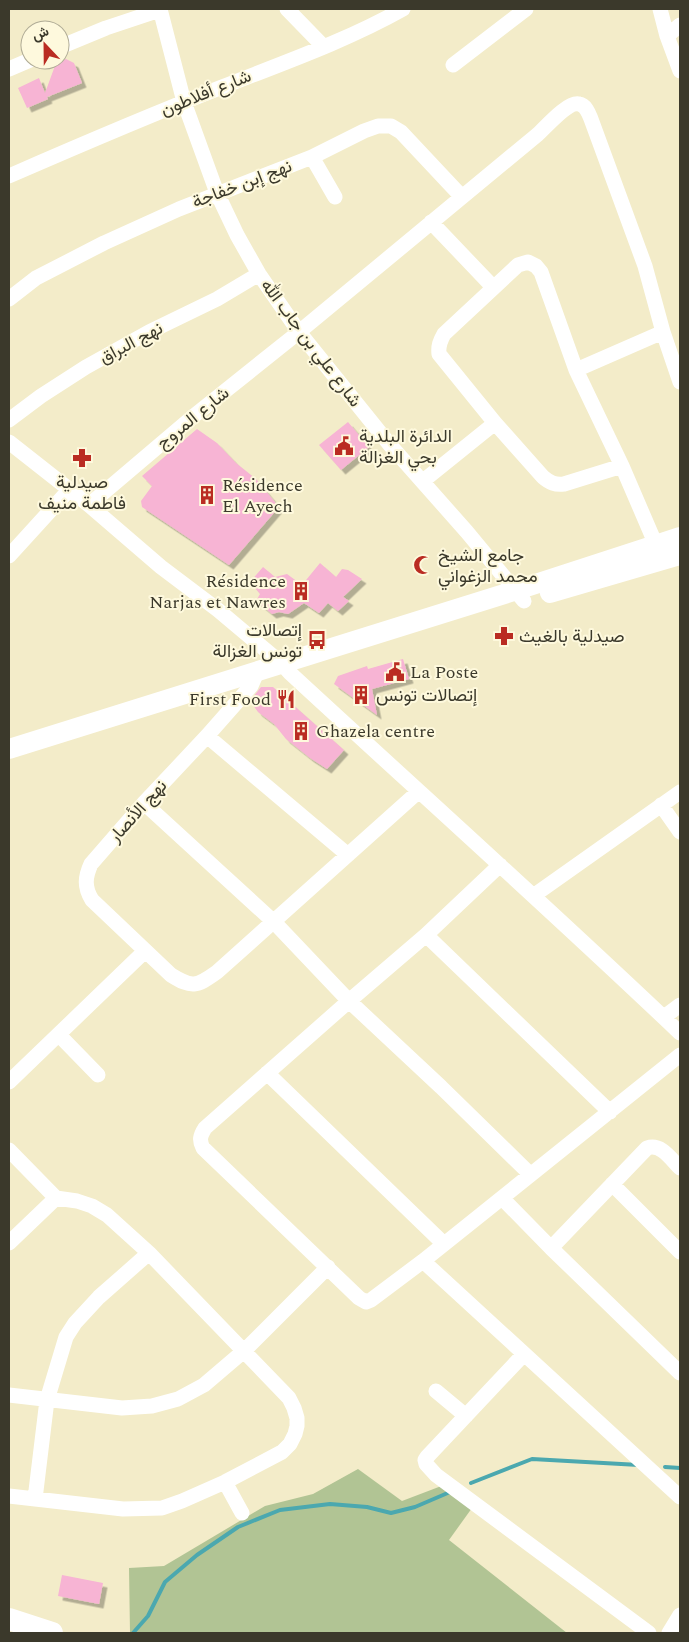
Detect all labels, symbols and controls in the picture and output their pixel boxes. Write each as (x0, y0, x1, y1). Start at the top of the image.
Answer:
north arrow (20, 20, 70, 70)
text: ش (29, 20, 52, 46)
street label: شارع أفلاطون (156, 63, 256, 123)
street label: نهج إبن خفاجة (188, 153, 296, 215)
street label: شارع علي بن جاب الله (253, 273, 368, 413)
street label: نهج البراق (94, 315, 168, 371)
street label: شارع المروج (151, 380, 235, 456)
place label: الدائرة البلدية بحي الغزالة (359, 423, 452, 472)
public building icon: الدائرة البلدية بحي الغزالة (333, 435, 355, 457)
pharmacy icon: صيدلية فاطمة منيف (71, 447, 93, 469)
place label: صيدلية فاطمة منيف (38, 469, 126, 517)
place label: Résidence El Ayech (222, 472, 303, 520)
building icon: Résidence El Ayech (196, 484, 218, 506)
place label: جامع الشيخ محمد الزغواني (438, 542, 538, 591)
mosque icon: جامع الشيخ محمد الزغواني (412, 554, 434, 576)
place label: Résidence Narjas et Nawres (149, 568, 286, 616)
building icon: Résidence Narjas et Nawres (290, 580, 312, 602)
place label: إتصالات تونس الغزالة (213, 617, 302, 665)
place label: صيدلية بالغيث (519, 623, 624, 650)
pharmacy icon: صيدلية بالغيث (493, 625, 515, 647)
bus stop icon: إتصالات تونس الغزالة (306, 629, 328, 651)
place label: La Poste (410, 659, 478, 686)
public building icon: La Poste (384, 661, 406, 683)
place label: إتصالات تونس (376, 682, 477, 709)
building icon: إتصالات تونس (350, 684, 372, 706)
place label: First Food (189, 686, 271, 713)
restaurant icon: First Food (275, 688, 297, 710)
place label: Ghazela centre (316, 718, 435, 745)
building icon: Ghazela centre (290, 720, 312, 742)
street label: نهج الأنصار (102, 773, 174, 849)

